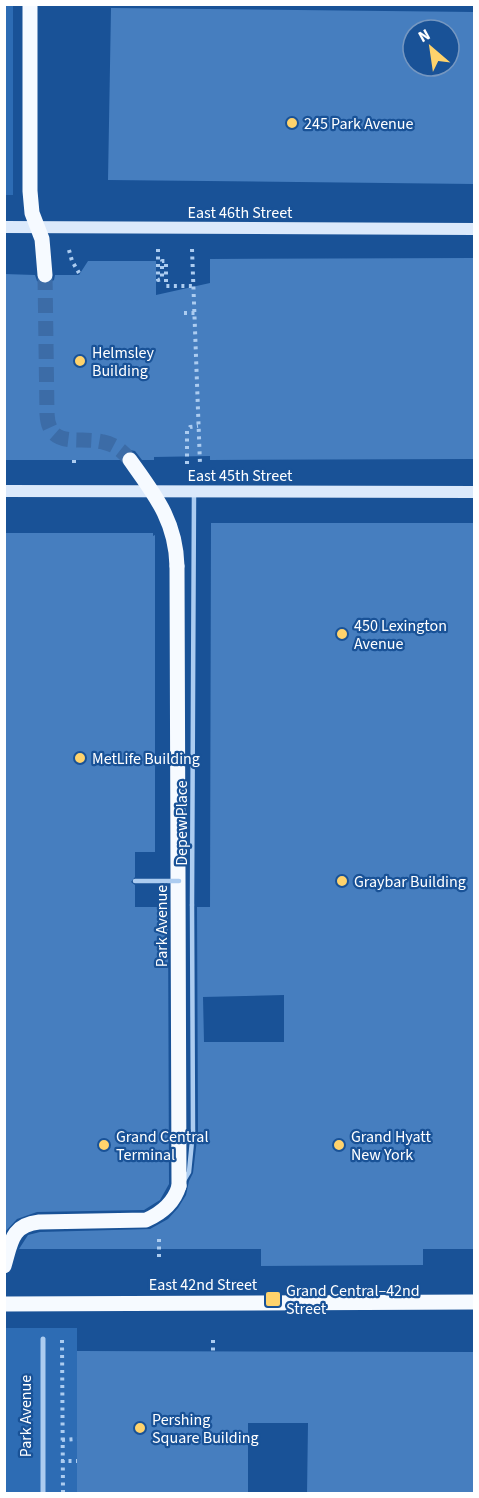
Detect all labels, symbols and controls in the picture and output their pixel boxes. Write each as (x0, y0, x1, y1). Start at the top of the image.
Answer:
north arrow (401, 18, 461, 78)
text: N (414, 24, 434, 48)
place label: 245 Park Avenue (304, 113, 414, 135)
marker: 245 Park Avenue (285, 116, 299, 130)
street label: East 46th Street (188, 202, 293, 224)
place label: Helmsley Building (92, 342, 155, 382)
marker: Helmsley Building (73, 354, 87, 368)
street label: East 45th Street (188, 465, 293, 487)
place label: 450 Lexington Avenue (354, 615, 447, 655)
marker: 450 Lexington Avenue (335, 627, 349, 641)
place label: MetLife Building (92, 748, 200, 770)
marker: MetLife Building (73, 751, 87, 765)
street label: Depew Place (171, 780, 193, 866)
place label: Graybar Building (354, 871, 466, 893)
marker: Graybar Building (335, 874, 349, 888)
street label: Park Avenue (151, 885, 173, 967)
place label: Grand Central Terminal (116, 1126, 209, 1166)
place label: Grand Hyatt New York (351, 1126, 431, 1166)
marker: Grand Central Terminal (97, 1138, 111, 1152)
marker: Grand Hyatt New York (332, 1138, 346, 1152)
street label: East 42nd Street (149, 1274, 258, 1296)
place label: Grand Central–42nd Street (286, 1280, 420, 1320)
marker: Grand Central–42nd Street (264, 1290, 282, 1308)
street label: Park Avenue (15, 1375, 37, 1457)
place label: Pershing Square Building (152, 1409, 258, 1449)
marker: Pershing Square Building (133, 1421, 147, 1435)

